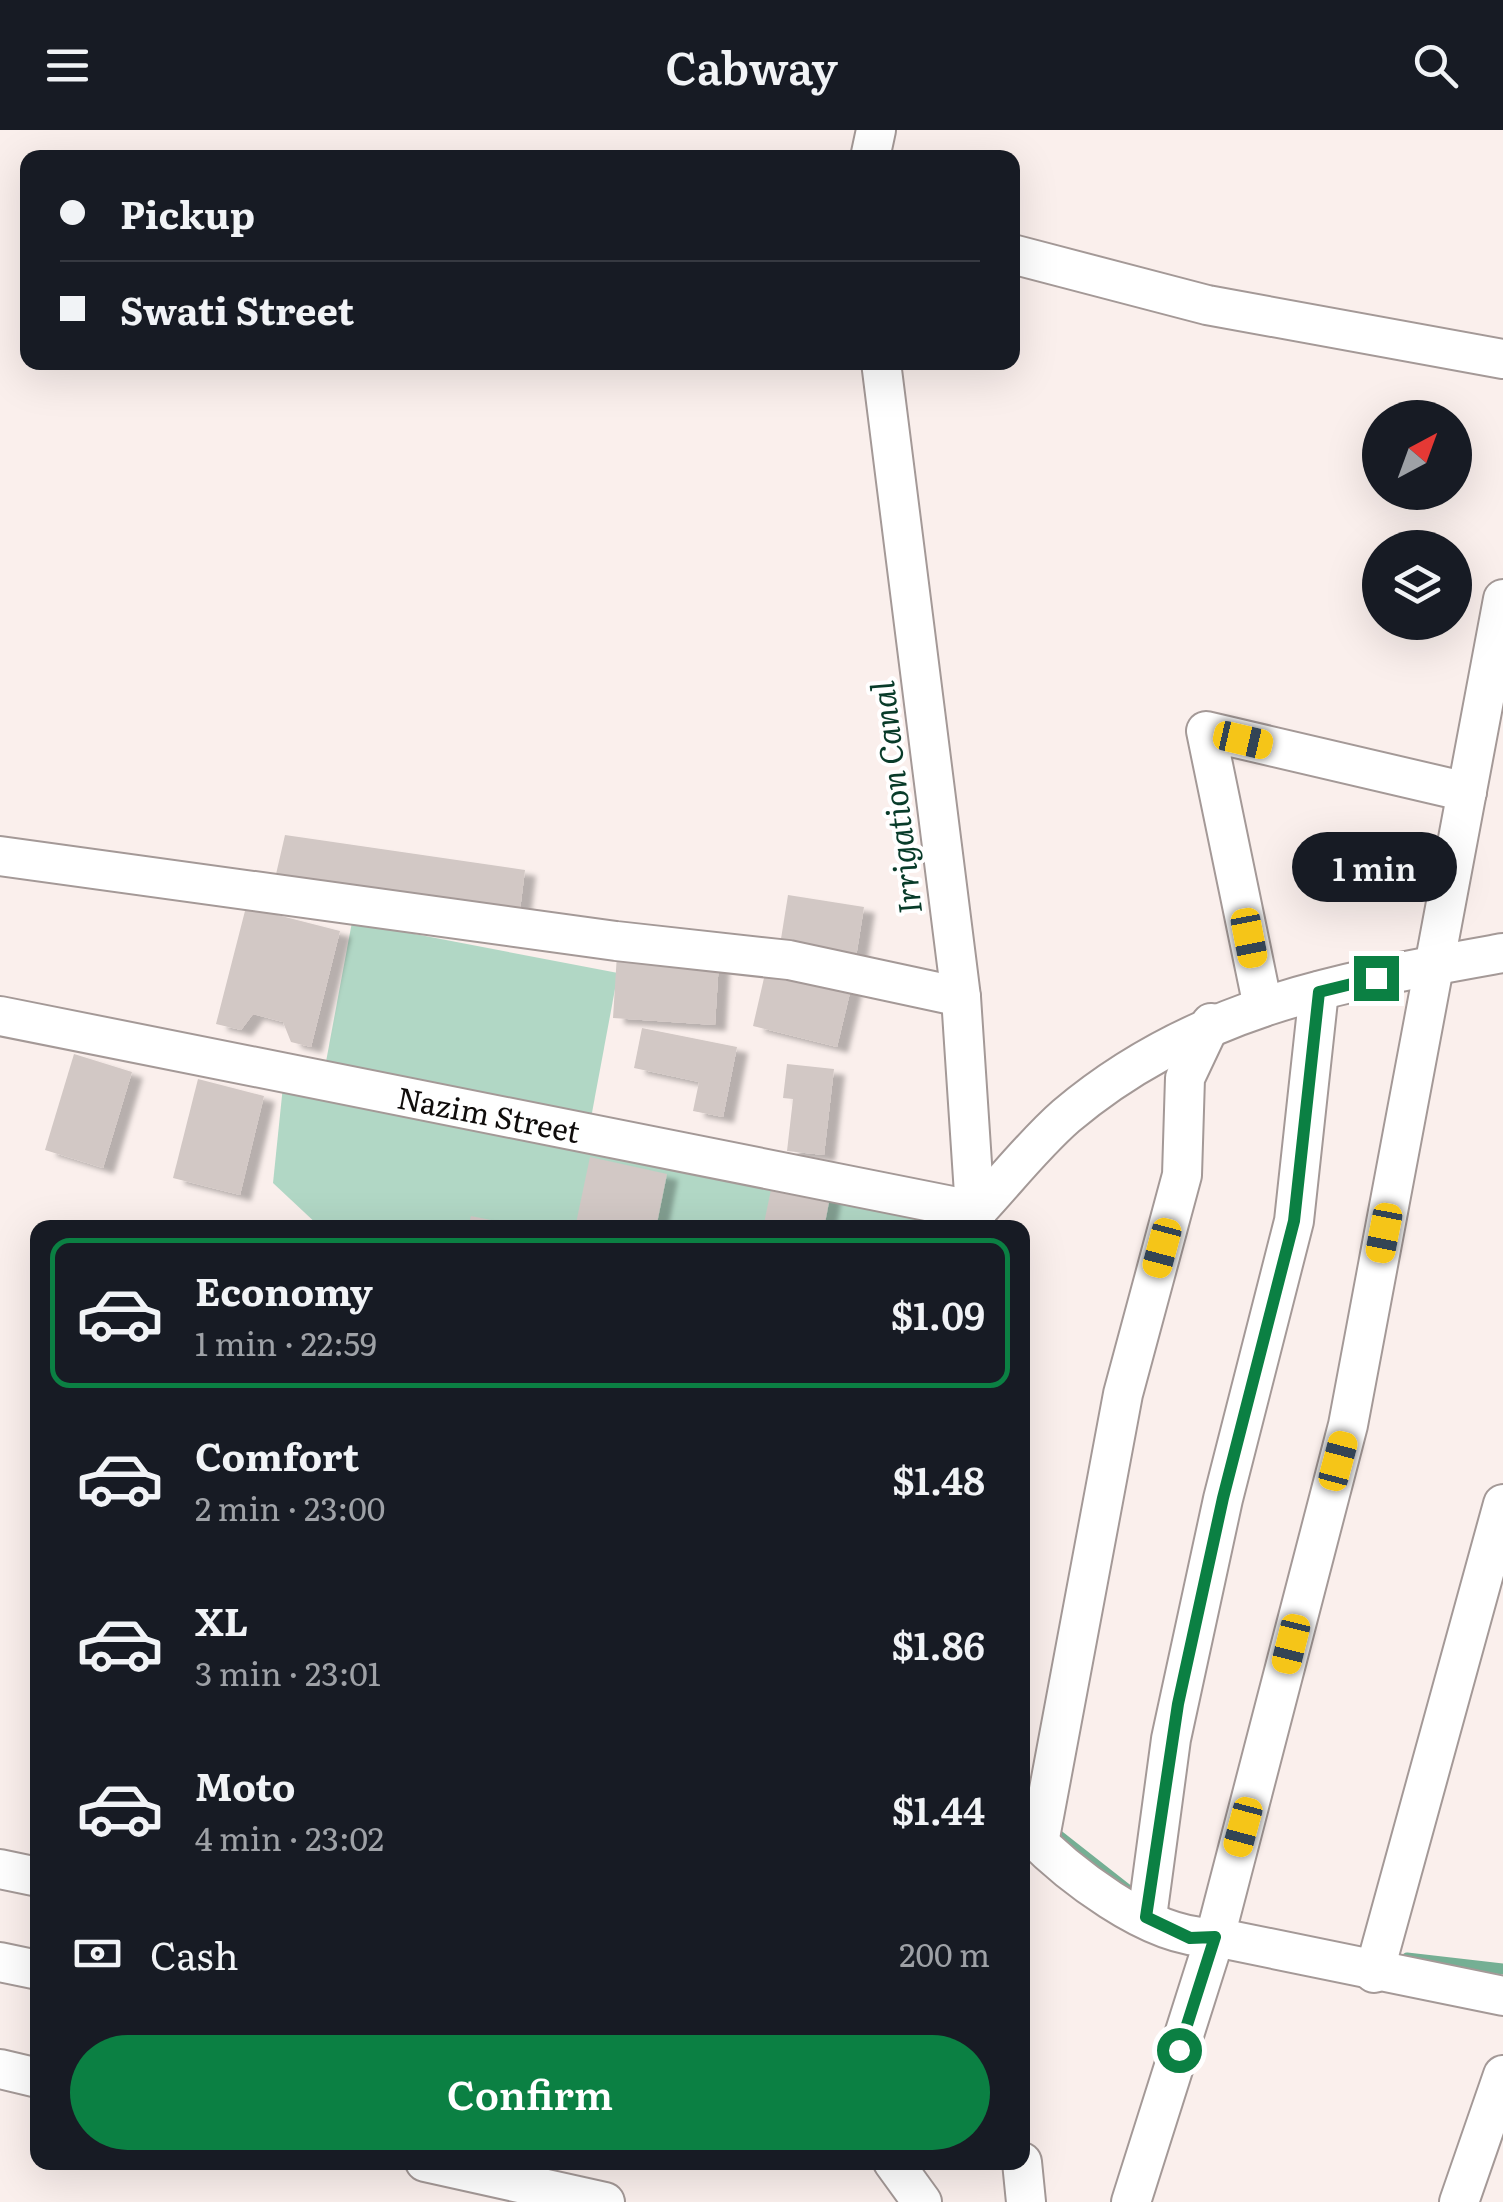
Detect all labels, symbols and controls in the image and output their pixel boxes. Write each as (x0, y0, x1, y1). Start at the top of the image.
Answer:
text: Cabway (665, 32, 838, 99)
icon: menu (40, 38, 95, 93)
icon: search (1408, 38, 1463, 93)
text: Pickup (120, 184, 255, 241)
text: Swati Street (120, 280, 354, 337)
north arrow (1362, 400, 1472, 510)
map controls (1362, 400, 1472, 640)
button: layers (1362, 530, 1472, 640)
water label: Irrigation Canal (856, 679, 932, 917)
car (1210, 719, 1276, 761)
callout: 1 min (1294, 833, 1458, 903)
text: 1 min (1332, 843, 1417, 891)
car (1229, 906, 1269, 970)
route end (1354, 956, 1399, 1001)
street label: Nazim Street (394, 1074, 584, 1152)
car (1364, 1201, 1404, 1265)
car (1140, 1215, 1184, 1281)
text: Economy (195, 1261, 373, 1318)
icon: car (75, 1268, 165, 1358)
text: $1.09 (891, 1285, 985, 1342)
text: 1 min · 22:59 (195, 1318, 377, 1366)
text: Comfort (195, 1426, 359, 1483)
car (1316, 1428, 1360, 1494)
icon: car (75, 1433, 165, 1523)
text: $1.48 (892, 1450, 985, 1507)
text: 2 min · 23:00 (195, 1483, 385, 1531)
text: XL (195, 1591, 248, 1648)
icon: car (75, 1598, 165, 1688)
car (1269, 1611, 1313, 1677)
text: $1.86 (891, 1615, 985, 1672)
text: 3 min · 23:01 (195, 1648, 381, 1696)
text: Moto (195, 1756, 295, 1813)
icon: car (75, 1763, 165, 1853)
text: $1.44 (892, 1780, 985, 1837)
car (1221, 1794, 1265, 1860)
text: 4 min · 23:02 (195, 1813, 384, 1861)
text: Cash (150, 1925, 239, 1982)
icon: cash (70, 1926, 125, 1981)
text: 200 m (899, 1929, 990, 1977)
route start (1157, 2028, 1202, 2073)
button: Confirm (70, 2035, 990, 2150)

